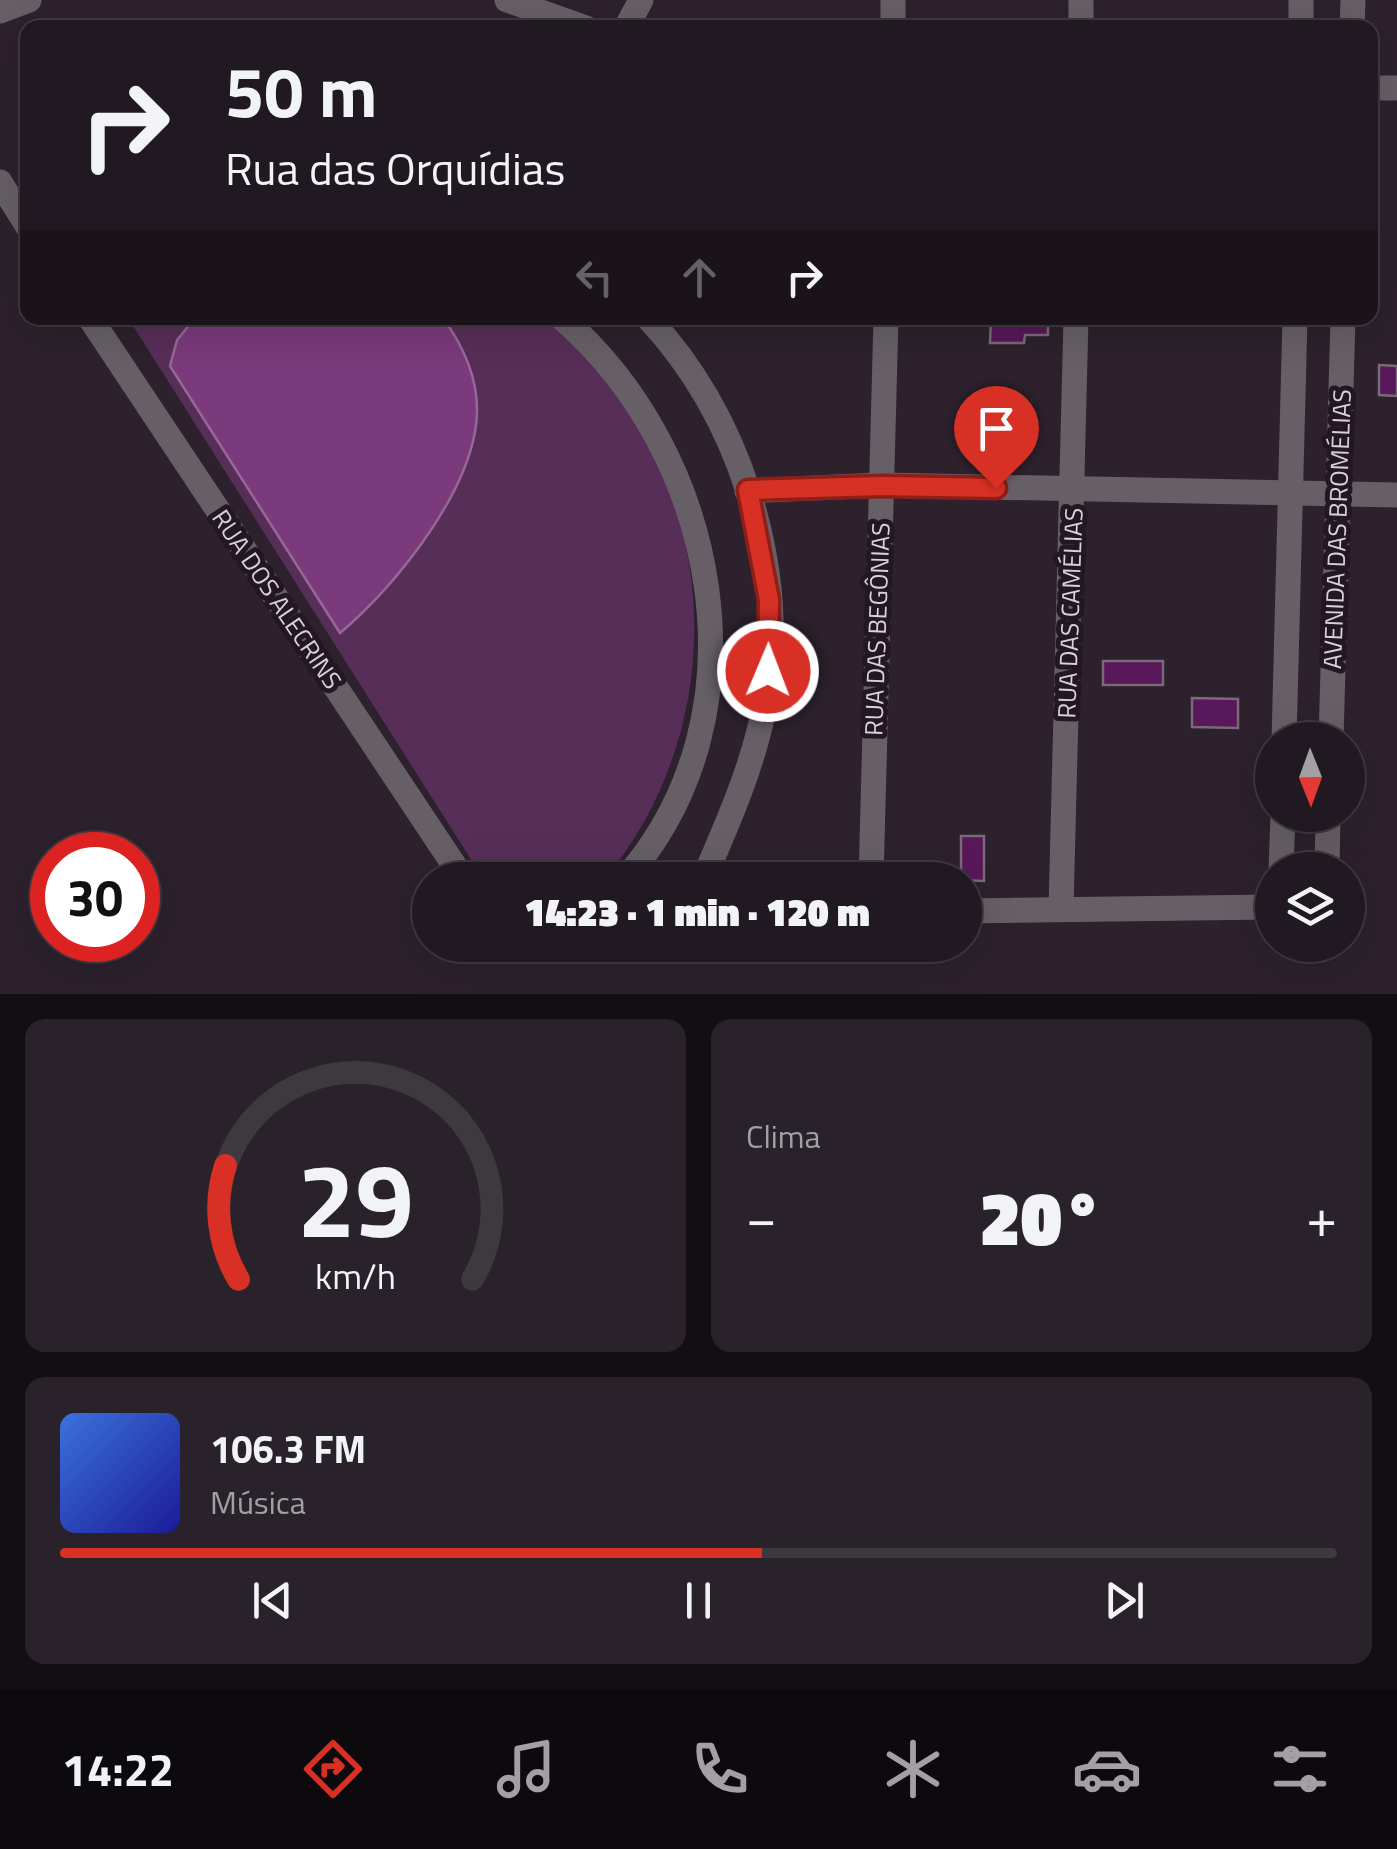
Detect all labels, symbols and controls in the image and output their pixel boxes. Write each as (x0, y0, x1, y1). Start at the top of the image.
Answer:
text: 50 m (225, 38, 378, 144)
icon: right (60, 60, 190, 190)
text: Rua das Orquídias (225, 134, 565, 202)
icon: left (567, 250, 622, 305)
icon: ahead (672, 250, 727, 305)
icon: right (777, 250, 832, 305)
pin (954, 386, 1039, 489)
street label: AVENIDA DAS BROMÉLIAS (1313, 388, 1361, 670)
icon: arrive (969, 401, 1024, 456)
street label: RUA DOS ALECRINS (203, 502, 351, 696)
street label: RUA DAS CAMÉLIAS (1047, 507, 1093, 719)
street label: RUA DAS BEGÔNIAS (854, 522, 900, 736)
position arrow (716, 619, 820, 723)
north arrow (1255, 722, 1365, 832)
map controls (1255, 722, 1365, 962)
speed limit sign: 30 (30, 832, 160, 962)
button: layers (1255, 852, 1365, 962)
text: 14:23 · 1 min · 120 m (524, 883, 870, 941)
text: Clima (746, 1112, 821, 1160)
text: 29 (297, 1119, 414, 1277)
text: 20° (980, 1160, 1103, 1274)
text: − (746, 1175, 777, 1258)
text: + (1306, 1175, 1337, 1258)
text: km/h (315, 1248, 396, 1303)
text: 106.3 FM (210, 1420, 366, 1478)
text: Música (210, 1478, 306, 1526)
icon: previous (245, 1573, 300, 1628)
icon: pause (671, 1573, 726, 1628)
icon: next (1097, 1573, 1152, 1628)
icon: directions (298, 1734, 368, 1804)
icon: music (491, 1734, 561, 1804)
icon: phone (685, 1734, 755, 1804)
icon: climate (878, 1734, 948, 1804)
icon: car (1072, 1734, 1142, 1804)
icon: filters (1265, 1734, 1335, 1804)
text: 14:22 (62, 1735, 174, 1803)

